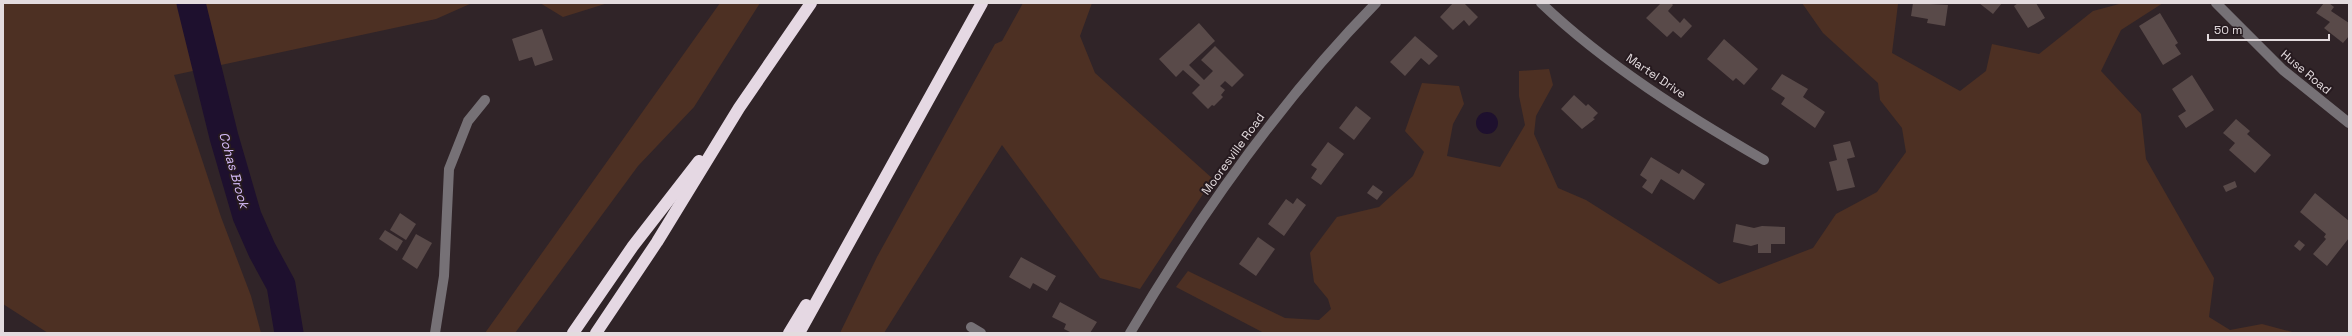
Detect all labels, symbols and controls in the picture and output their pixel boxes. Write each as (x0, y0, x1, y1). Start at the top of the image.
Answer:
scale bar (2208, 16, 2329, 42)
text: 50 m (2214, 22, 2242, 38)
street label: Huse Road (2277, 46, 2335, 98)
street label: Martel Drive (1623, 50, 1689, 102)
street label: Mooresville Road (1198, 110, 1268, 198)
water label: Cohas Brook (215, 130, 254, 212)

